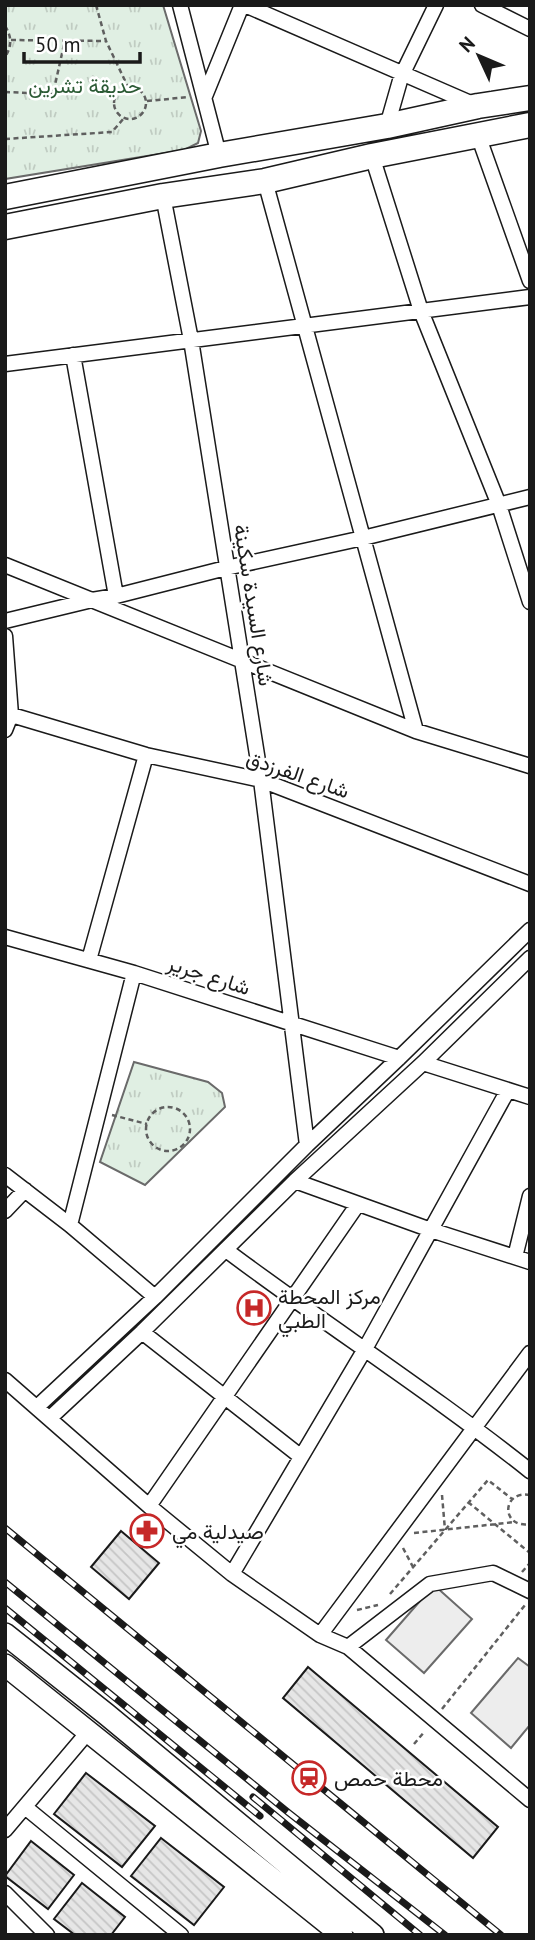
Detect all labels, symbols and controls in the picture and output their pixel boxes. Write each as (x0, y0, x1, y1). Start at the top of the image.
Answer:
scale bar (24, 21, 140, 65)
north arrow (444, 21, 514, 91)
text: 50 m (35, 31, 81, 58)
text: N (454, 31, 480, 57)
park label: حديقة تشرين (28, 72, 142, 99)
street label: شارع السيدة سكينة (227, 522, 280, 688)
street label: شارع الفرزدق (243, 744, 353, 805)
street label: شارع جرير (163, 949, 254, 1002)
place label: مركز المحطة الطبي (278, 1283, 381, 1338)
hospital icon: مركز المحطة الطبي (235, 1289, 273, 1327)
pharmacy icon: صيدلية مي (128, 1512, 166, 1550)
place label: صيدلية مي (172, 1518, 264, 1549)
station icon: محطة حمص (290, 1759, 328, 1797)
place label: محطة حمص (334, 1765, 443, 1792)

